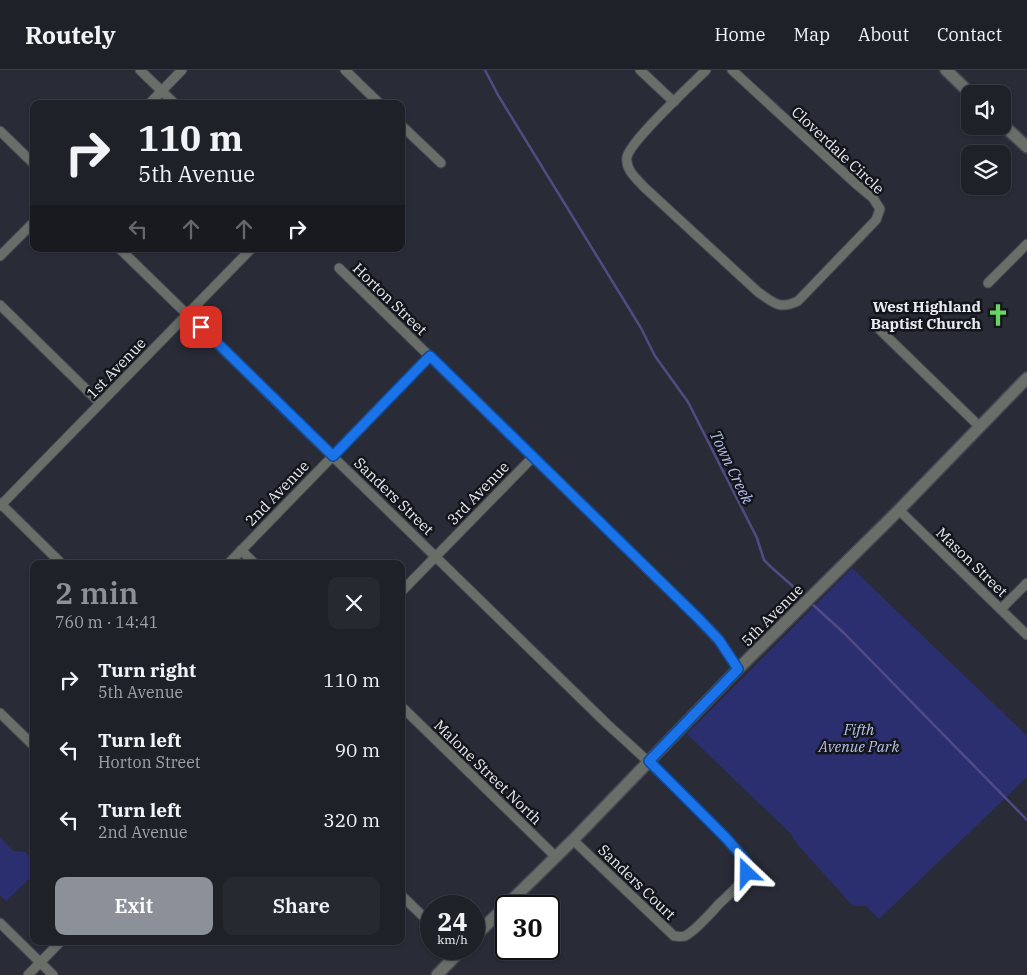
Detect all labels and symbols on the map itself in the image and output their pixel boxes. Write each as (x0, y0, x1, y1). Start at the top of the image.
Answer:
street label: Cloverdale Circle (788, 102, 888, 198)
street label: Horton Street (349, 259, 431, 339)
place label: West Highland Baptist Church (870, 297, 982, 333)
church icon: West Highland Baptist Church (985, 302, 1011, 328)
pin (180, 306, 222, 348)
street label: 1st Avenue (82, 333, 150, 403)
water label: Town Creek (706, 427, 759, 508)
street label: Sanders Street (350, 453, 438, 539)
street label: 2nd Avenue (241, 456, 313, 530)
street label: 3rd Avenue (443, 457, 513, 529)
street label: Mason Street (932, 523, 1012, 601)
street label: 5th Avenue (737, 580, 807, 650)
street label: Malone Street North (430, 716, 546, 828)
park label: Fifth Avenue Park (818, 720, 899, 756)
street label: Sanders Court (594, 840, 680, 924)
position arrow (720, 846, 772, 898)
speed limit sign: 30 (495, 895, 560, 960)

